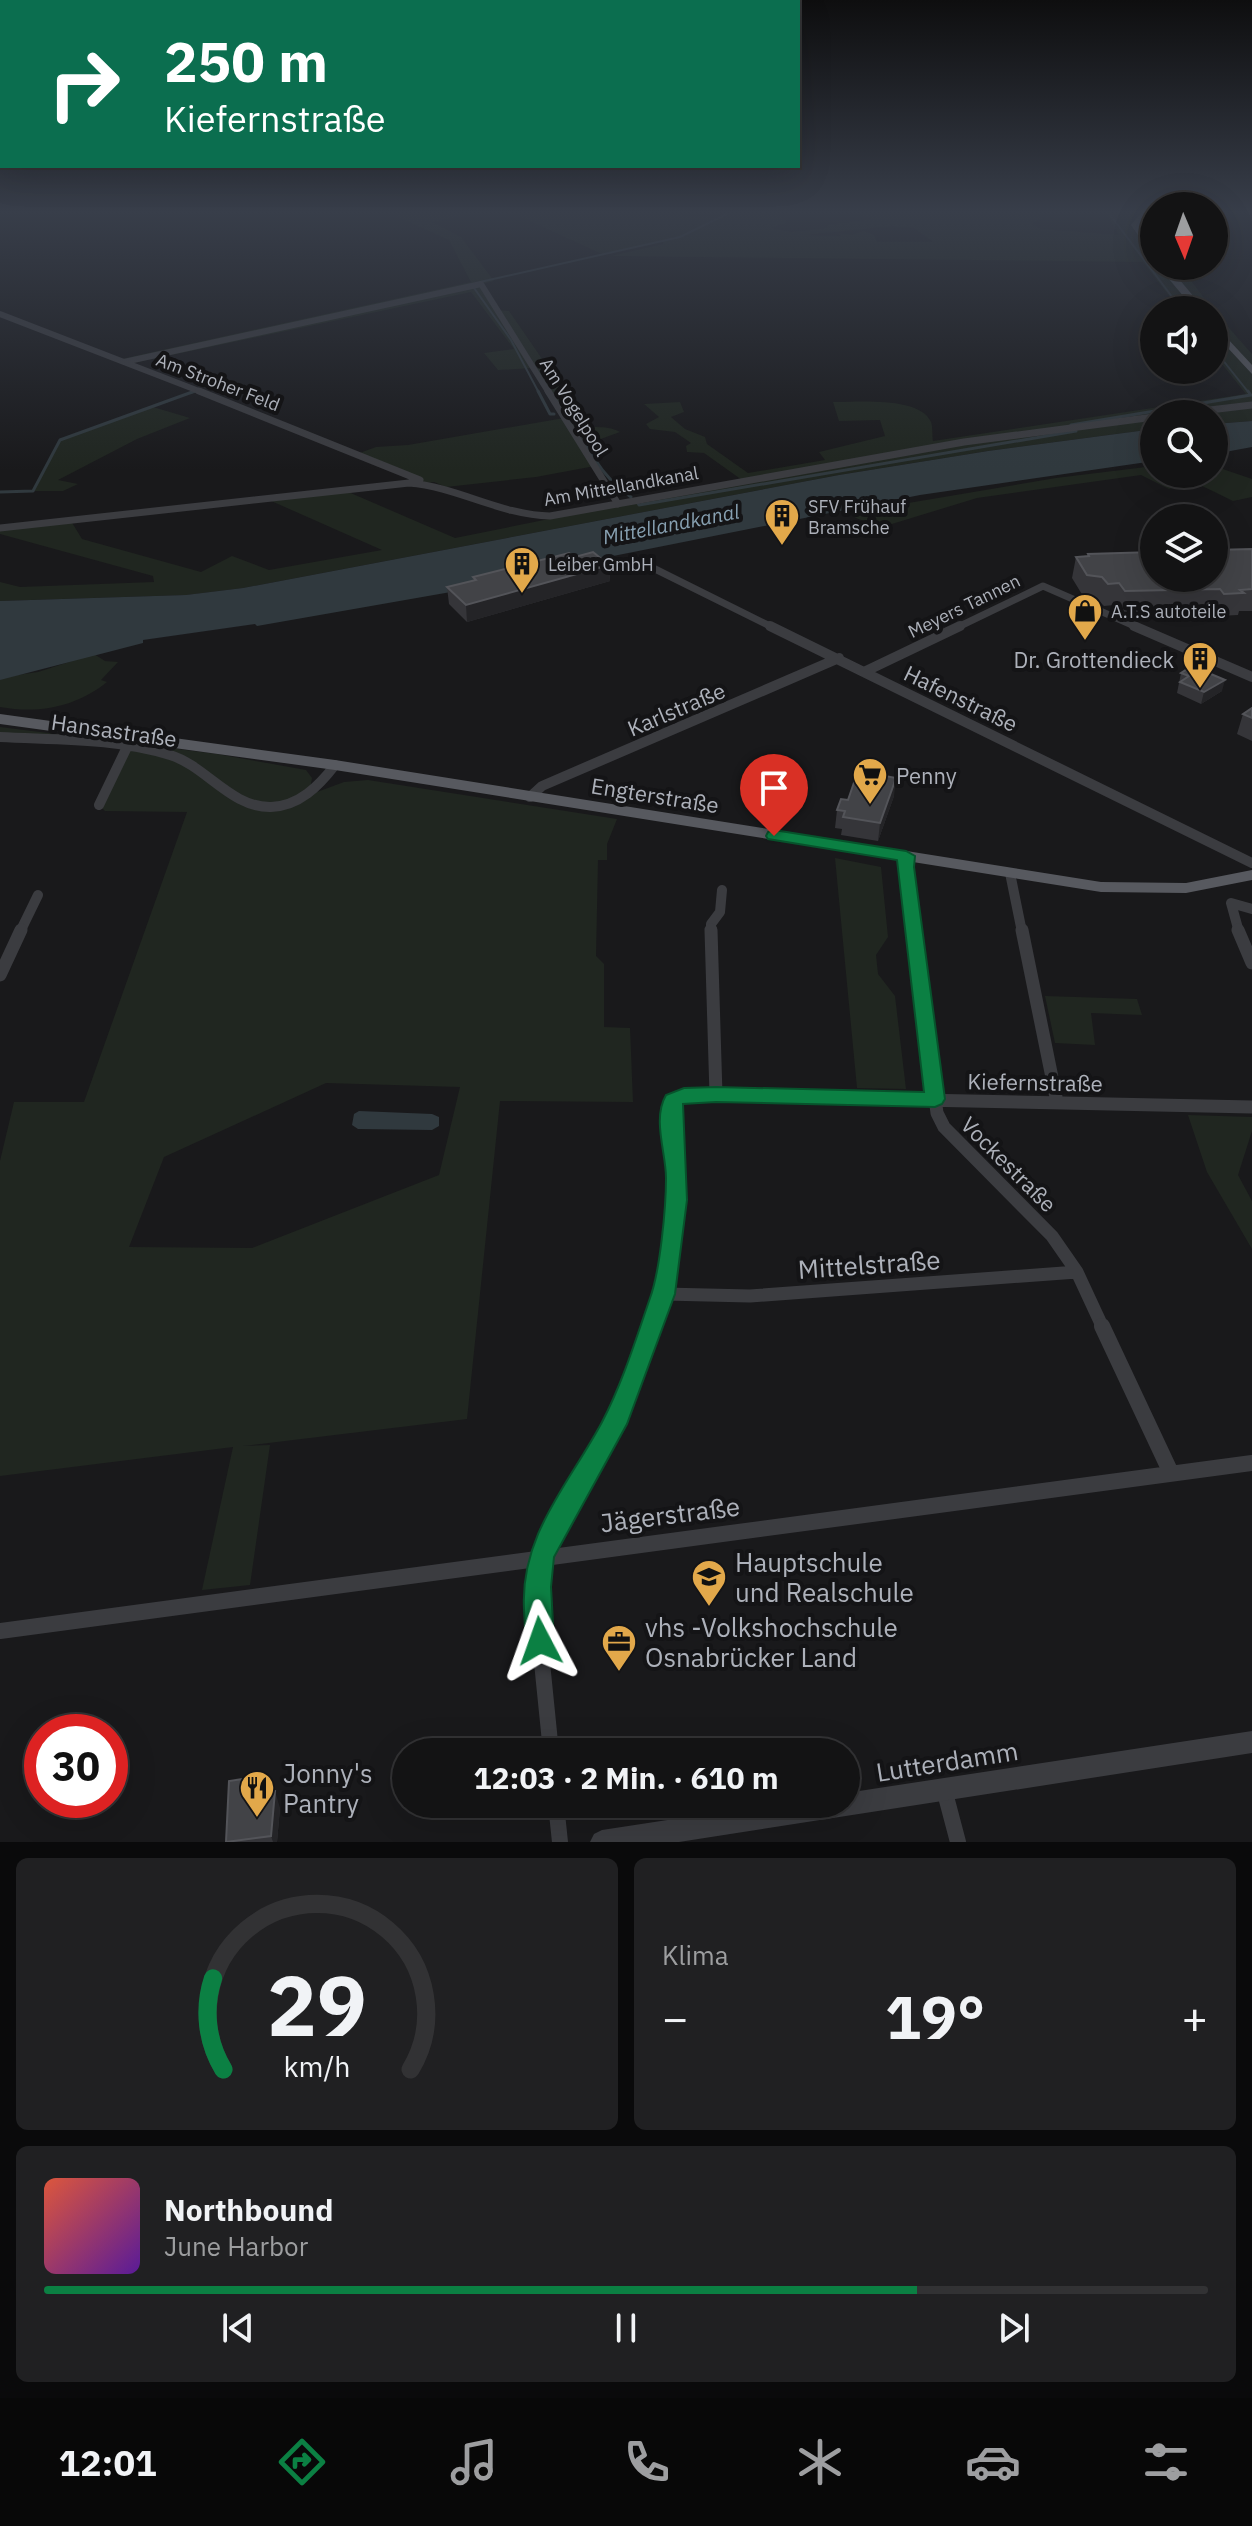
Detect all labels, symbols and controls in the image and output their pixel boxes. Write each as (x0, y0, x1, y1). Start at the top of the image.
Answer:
text: 250 m (164, 25, 328, 97)
icon: right (32, 32, 136, 136)
text: Kiefernstraße (164, 95, 386, 142)
north arrow (1140, 192, 1228, 280)
map controls (1140, 192, 1228, 592)
button: sound (1140, 296, 1228, 384)
street label: Am Stroher Feld (153, 348, 283, 416)
street label: Am Vogelpool (535, 354, 613, 461)
button: search (1140, 400, 1228, 488)
street label: Am Mittellandkanal (542, 461, 700, 511)
place label: SFV Frühauf Bramsche (808, 495, 906, 539)
water label: Mittellandkanal (600, 497, 742, 550)
building icon: SFV Frühauf Bramsche (763, 497, 801, 547)
button: layers (1140, 504, 1228, 592)
building icon: Leiber GmbH (503, 545, 541, 595)
place label: Leiber GmbH (548, 553, 654, 576)
street label: Meyers Tannen (904, 569, 1024, 643)
shop icon: A.T.S autoteile (1066, 592, 1104, 642)
place label: A.T.S autoteile (1111, 600, 1226, 623)
building icon: Dr. Grottendieck (1181, 640, 1219, 690)
place label: Dr. Grottendieck (1013, 645, 1174, 674)
street label: Hafenstraße (899, 658, 1023, 738)
street label: Karlstraße (623, 675, 729, 743)
street label: Hansastraße (49, 707, 179, 753)
pin (740, 754, 808, 836)
supermarket icon: Penny (851, 756, 889, 806)
place label: Penny (896, 761, 957, 790)
icon: arrive (752, 766, 796, 810)
street label: Engterstraße (589, 771, 721, 819)
street label: Kiefernstraße (967, 1066, 1103, 1098)
street label: Vockestraße (955, 1110, 1063, 1218)
street label: Mittelstraße (797, 1242, 941, 1286)
street label: Jägerstraße (598, 1489, 742, 1539)
place label: Hauptschule und Realschule (735, 1545, 914, 1609)
school or university icon: Hauptschule und Realschule (690, 1558, 728, 1608)
position arrow (498, 1599, 582, 1683)
place label: vhs -Volkshochschule Osnabrücker Land (645, 1610, 898, 1674)
office icon: vhs -Volkshochschule Osnabrücker Land (600, 1623, 638, 1673)
speed limit sign: 30 (24, 1714, 128, 1818)
street label: Lutterdamm (873, 1733, 1021, 1789)
place label: Jonny's Pantry (283, 1756, 373, 1820)
text: 12:03 · 2 Min. · 610 m (473, 1758, 779, 1797)
restaurant icon: Jonny's Pantry (238, 1769, 276, 1819)
text: Klima (662, 1938, 729, 1972)
text: 29 (267, 1951, 367, 2059)
text: 19° (885, 1977, 985, 2056)
text: − (662, 1989, 688, 2046)
text: + (1182, 1989, 1208, 2046)
text: km/h (283, 2048, 351, 2085)
text: Northbound (164, 2190, 333, 2229)
text: June Harbor (164, 2229, 308, 2263)
icon: previous (216, 2306, 260, 2350)
icon: pause (604, 2306, 648, 2350)
icon: next (992, 2306, 1036, 2350)
icon: directions (274, 2434, 330, 2490)
icon: music (446, 2434, 502, 2490)
icon: phone (619, 2434, 675, 2490)
icon: climate (792, 2434, 848, 2490)
icon: car (965, 2434, 1021, 2490)
icon: filters (1138, 2434, 1194, 2490)
text: 12:01 (58, 2439, 157, 2486)

